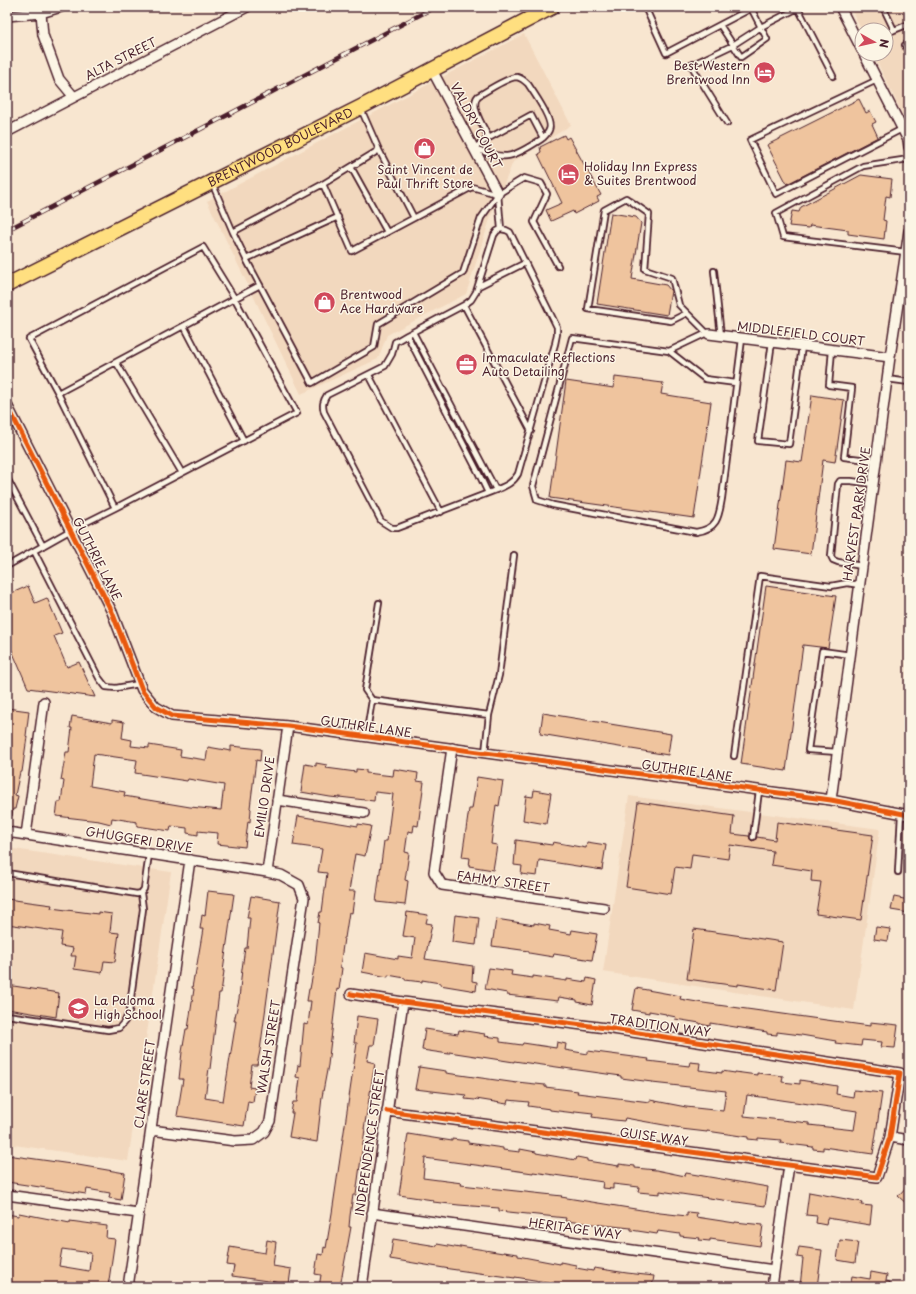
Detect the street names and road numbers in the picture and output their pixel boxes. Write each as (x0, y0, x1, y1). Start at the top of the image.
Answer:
street label: ALTA STREET (81, 32, 160, 84)
street label: VALDRY COURT (447, 79, 508, 173)
street label: BRENTWOOD BOULEVARD (204, 102, 356, 191)
street label: MIDDLEFIELD COURT (736, 316, 867, 350)
street label: HARVEST PARK DRIVE (838, 446, 874, 582)
street label: GUTHRIE LANE (69, 514, 127, 604)
street label: GUTHRIE LANE (319, 711, 413, 741)
street label: EMILIO DRIVE (249, 755, 279, 839)
street label: GUTHRIE LANE (640, 755, 734, 785)
street label: GHUGGERI DRIVE (84, 822, 194, 856)
street label: FAHMY STREET (456, 866, 551, 897)
street label: WALSH STREET (252, 998, 284, 1095)
street label: TRADITION WAY (608, 1009, 712, 1041)
street label: CLARE STREET (129, 1037, 159, 1130)
street label: INDEPENDENCE STREET (350, 1068, 388, 1217)
street label: GUISE WAY (619, 1122, 690, 1150)
street label: HERITAGE WAY (528, 1213, 623, 1243)

